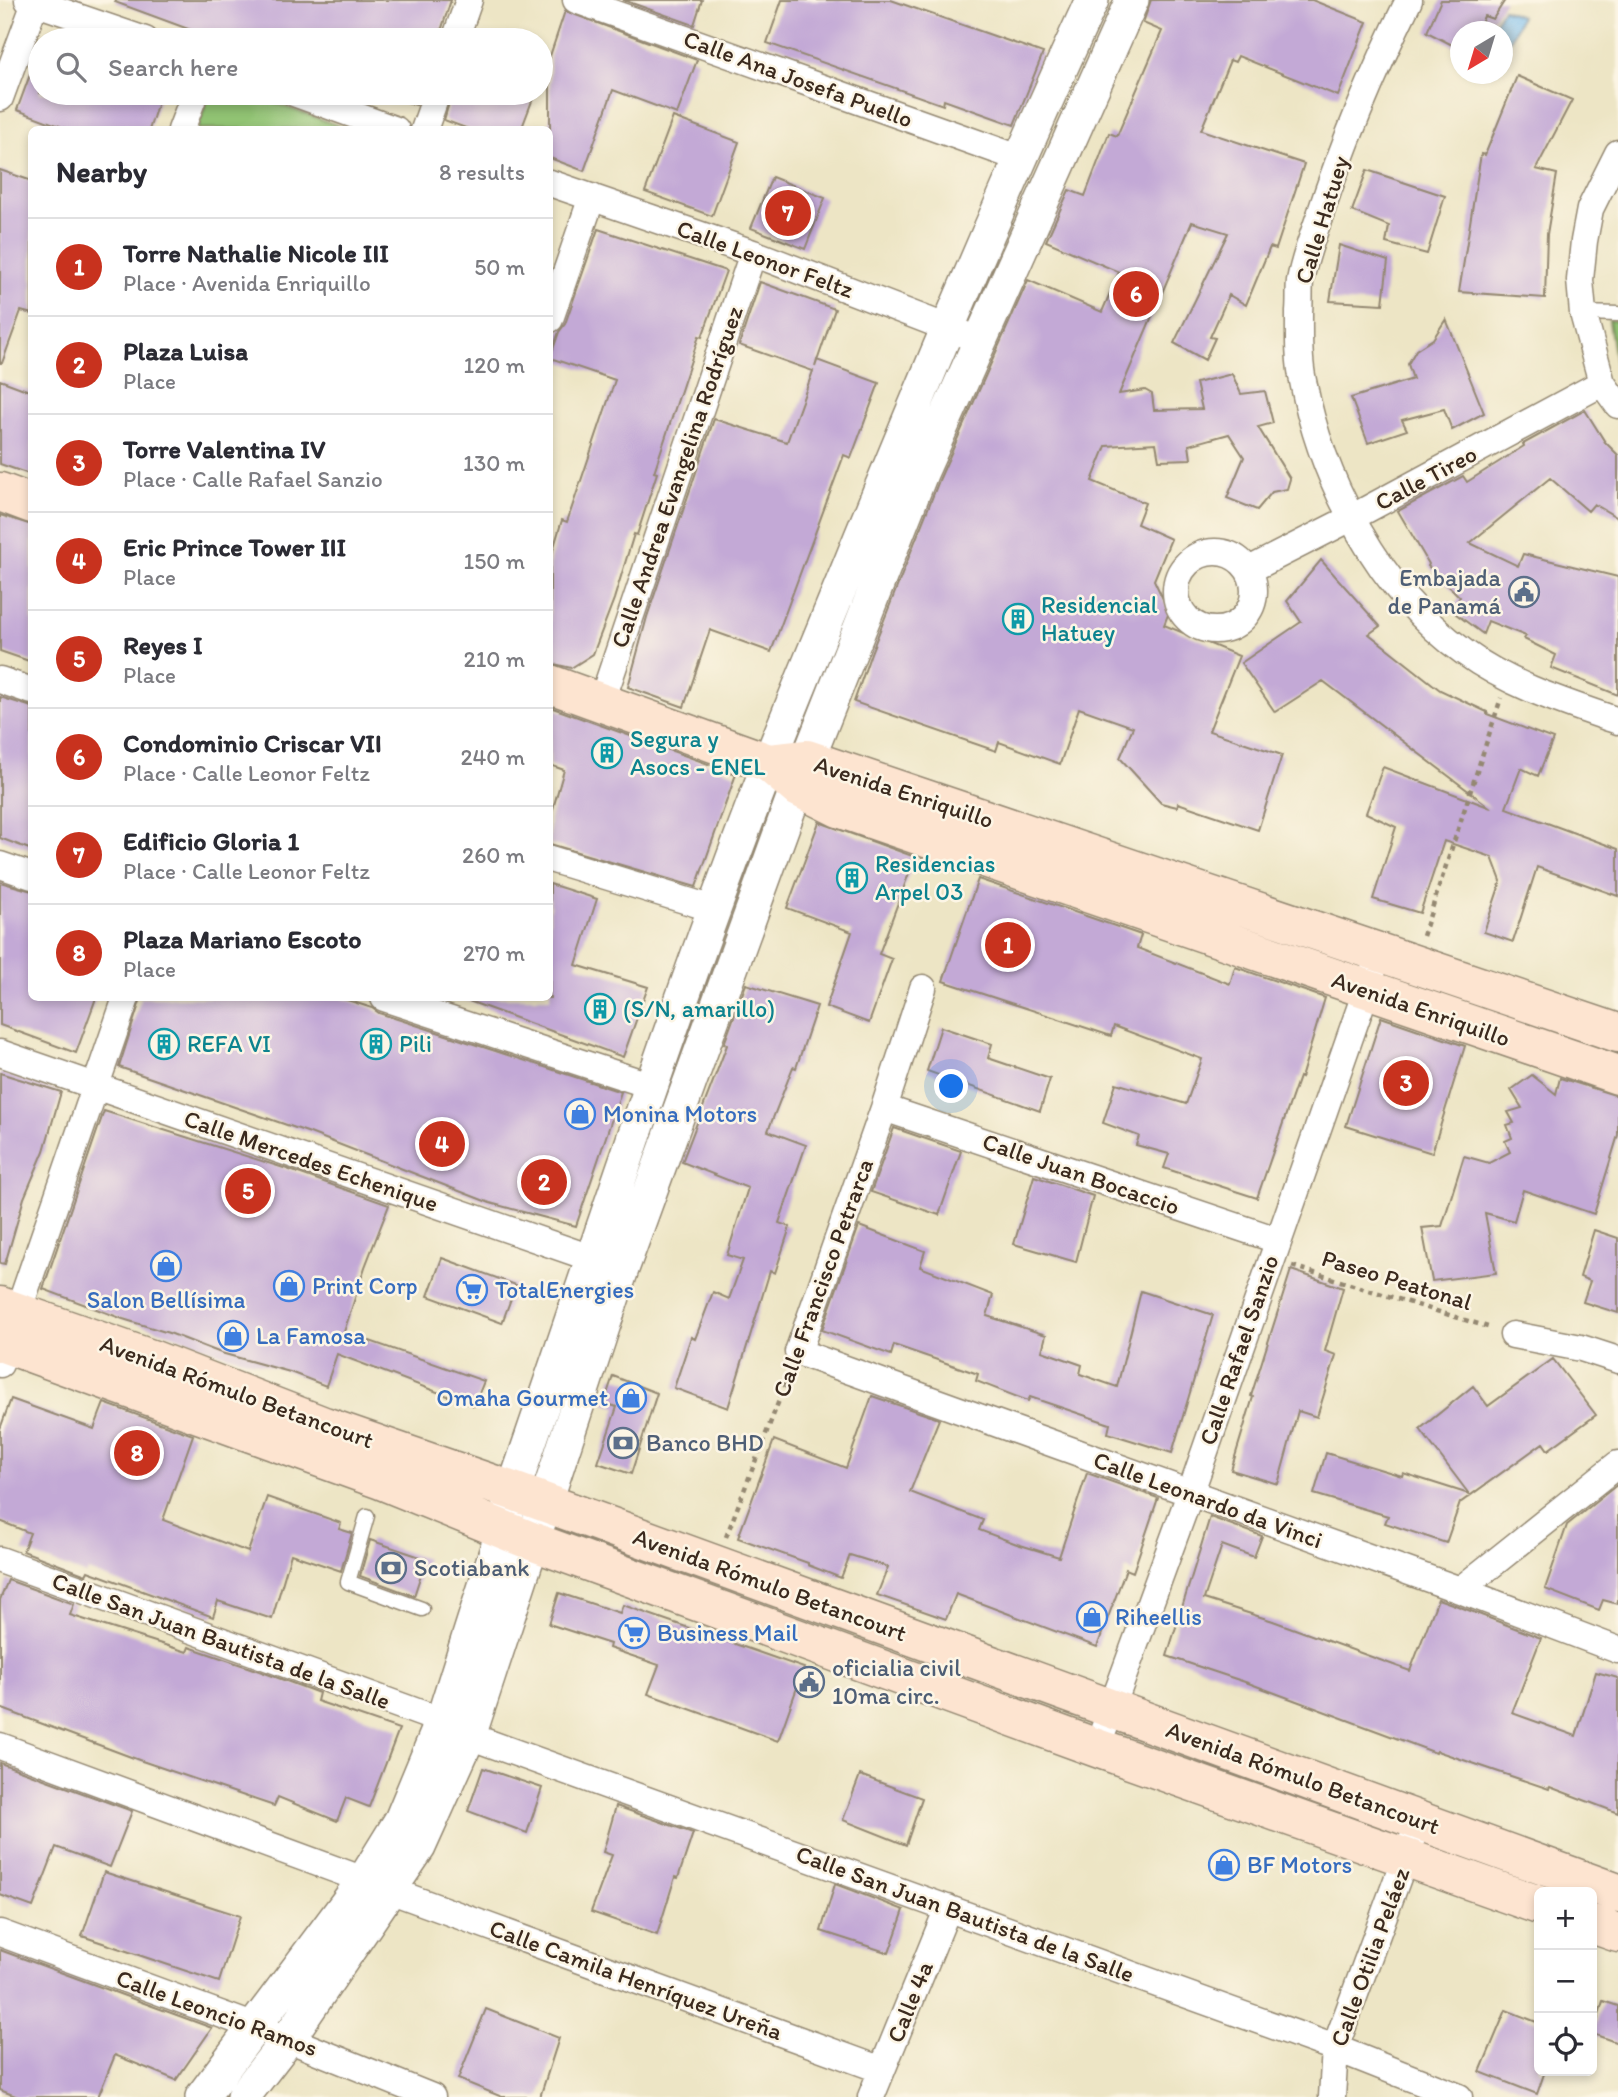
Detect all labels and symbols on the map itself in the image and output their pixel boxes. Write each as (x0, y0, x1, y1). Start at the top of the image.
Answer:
north arrow (1450, 21, 1513, 84)
street label: Calle Ana Josefa Puello (680, 24, 917, 134)
street label: Calle Hatuey (1288, 152, 1355, 287)
pin: 7 (765, 187, 811, 239)
street label: Calle Leonor Feltz (673, 213, 857, 304)
pin: 6 (1113, 268, 1159, 320)
street label: Calle Andrea Evangelina Rodríguez (604, 302, 749, 651)
street label: Calle Tireo (1370, 439, 1482, 516)
place label: Embajada de Panamá (1388, 563, 1502, 620)
public building icon: Embajada de Panamá (1507, 575, 1541, 609)
place label: Residencial Hatuey (1041, 590, 1158, 647)
building icon: Residencial Hatuey (1001, 602, 1035, 636)
place label: Segura y Asocs - ENEL (630, 724, 765, 781)
building icon: Segura y Asocs - ENEL (590, 736, 624, 770)
street label: Avenida Enriquillo (811, 749, 997, 834)
place label: Residencias Arpel 03 (875, 849, 996, 906)
building icon: Residencias Arpel 03 (835, 861, 869, 895)
pin: 1 (985, 919, 1031, 971)
street label: Avenida Enriquillo (1328, 964, 1514, 1053)
building icon: (S/N, amarillo) (583, 992, 617, 1026)
place label: (S/N, amarillo) (623, 994, 775, 1023)
building icon: REFA VI (147, 1027, 181, 1061)
building icon: Pili (359, 1027, 393, 1061)
place label: REFA VI (187, 1029, 271, 1058)
place label: Pili (399, 1029, 432, 1058)
pin: 3 (1383, 1057, 1429, 1109)
your location (934, 1069, 968, 1103)
shop icon: Monina Motors (563, 1097, 597, 1131)
place label: Monina Motors (603, 1099, 757, 1128)
street label: Calle Mercedes Echenique (180, 1103, 442, 1218)
pin: 4 (419, 1118, 465, 1170)
street label: Calle Juan Bocaccio (979, 1126, 1183, 1221)
street label: Calle Francisco Petrarca (766, 1155, 879, 1401)
pin: 2 (521, 1156, 567, 1208)
pin: 5 (225, 1165, 271, 1217)
street label: Paseo Peatonal (1319, 1243, 1476, 1316)
shop icon: Salon Bellísima (149, 1249, 183, 1283)
street label: Calle Rafael Sanzio (1192, 1251, 1285, 1449)
shop icon: Print Corp (272, 1269, 306, 1303)
place label: Print Corp (312, 1271, 418, 1300)
supermarket icon: TotalEnergies (455, 1273, 489, 1307)
place label: TotalEnergies (495, 1275, 634, 1304)
place label: Salon Bellísima (87, 1285, 245, 1314)
shop icon: La Famosa (216, 1319, 250, 1353)
place label: La Famosa (256, 1321, 366, 1350)
street label: Avenida Rómulo Betancourt (96, 1328, 378, 1455)
shop icon: Omaha Gourmet (614, 1381, 648, 1415)
place label: Omaha Gourmet (436, 1383, 608, 1412)
bank icon: Banco BHD (606, 1426, 640, 1460)
pin: 8 (114, 1427, 160, 1479)
place label: Banco BHD (646, 1428, 764, 1457)
street label: Calle Leonardo da Vinci (1090, 1445, 1327, 1554)
street label: Avenida Rómulo Betancourt (629, 1521, 911, 1648)
bank icon: Scotiabank (374, 1551, 408, 1585)
place label: Scotiabank (414, 1553, 529, 1582)
street label: Calle San Juan Bautista de la Salle (48, 1566, 394, 1715)
shop icon: Riheellis (1075, 1600, 1109, 1634)
place label: Riheellis (1115, 1602, 1202, 1631)
supermarket icon: Business Mail (617, 1616, 651, 1650)
place label: Business Mail (657, 1618, 798, 1647)
place label: oficialia civil 10ma circ. (832, 1653, 961, 1710)
public building icon: oficialia civil 10ma circ. (792, 1665, 826, 1699)
street label: Avenida Rómulo Betancourt (1162, 1714, 1444, 1841)
street label: Calle San Juan Bautista de la Salle (792, 1839, 1138, 1988)
shop icon: BF Motors (1207, 1848, 1241, 1882)
place label: BF Motors (1247, 1850, 1352, 1879)
street label: Calle Otilia Peláez (1324, 1863, 1415, 2050)
street label: Calle Camila Henríquez Ureña (486, 1913, 787, 2046)
street label: Calle 4a (880, 1956, 939, 2047)
street label: Calle Leoncio Ramos (113, 1963, 322, 2062)

